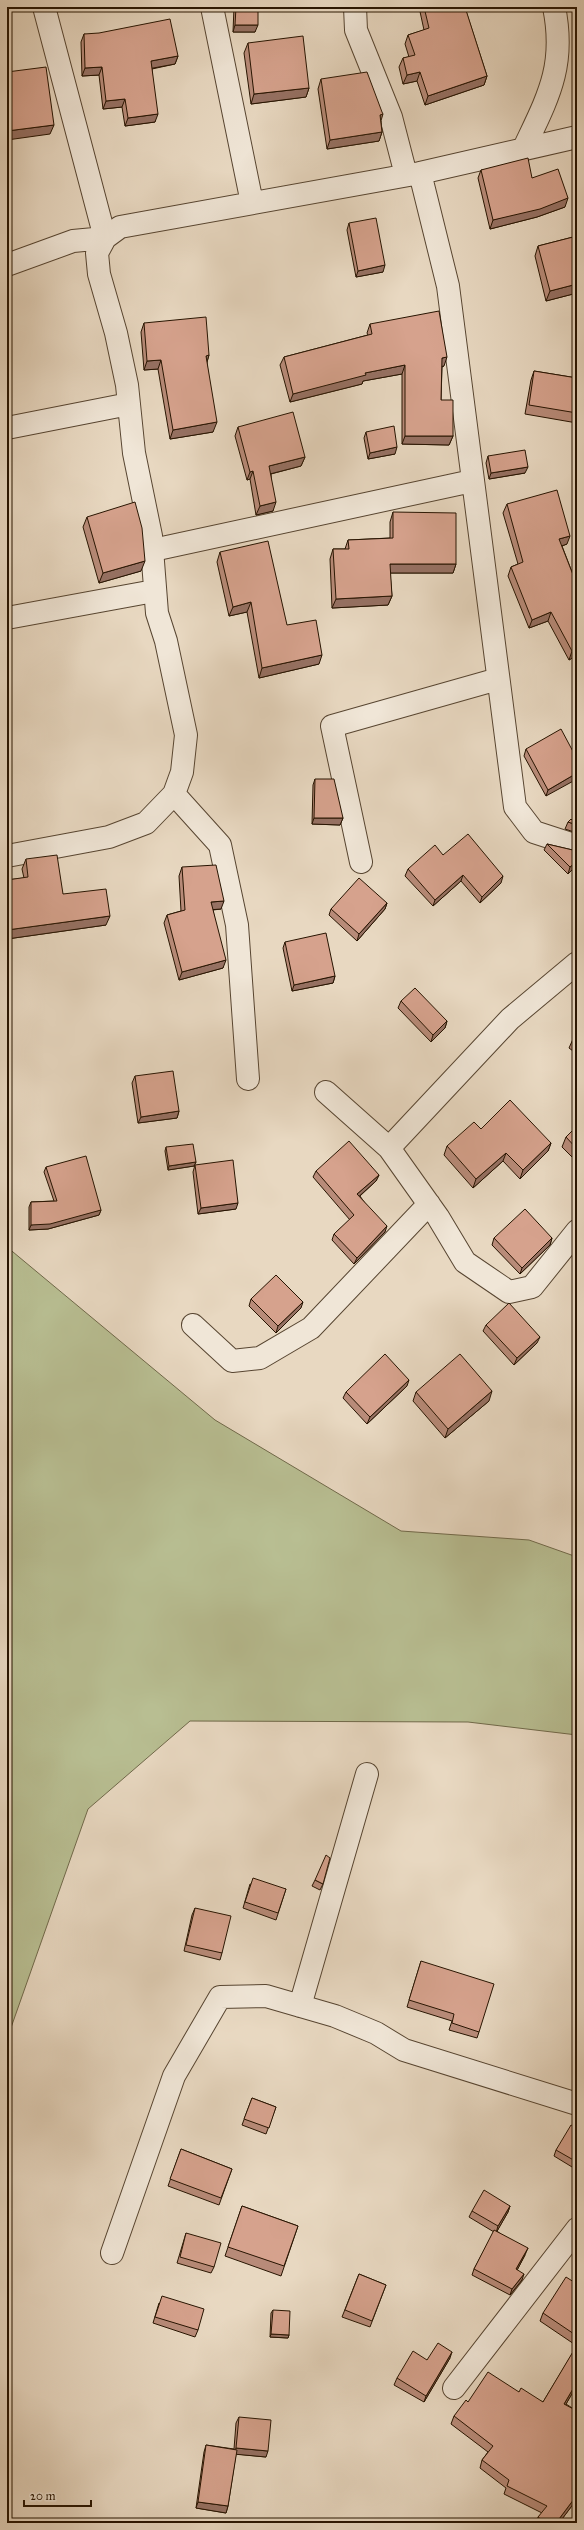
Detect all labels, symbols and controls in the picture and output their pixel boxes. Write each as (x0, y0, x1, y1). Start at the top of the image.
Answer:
scale bar (24, 2482, 91, 2508)
text: 20 m (30, 2489, 56, 2503)

